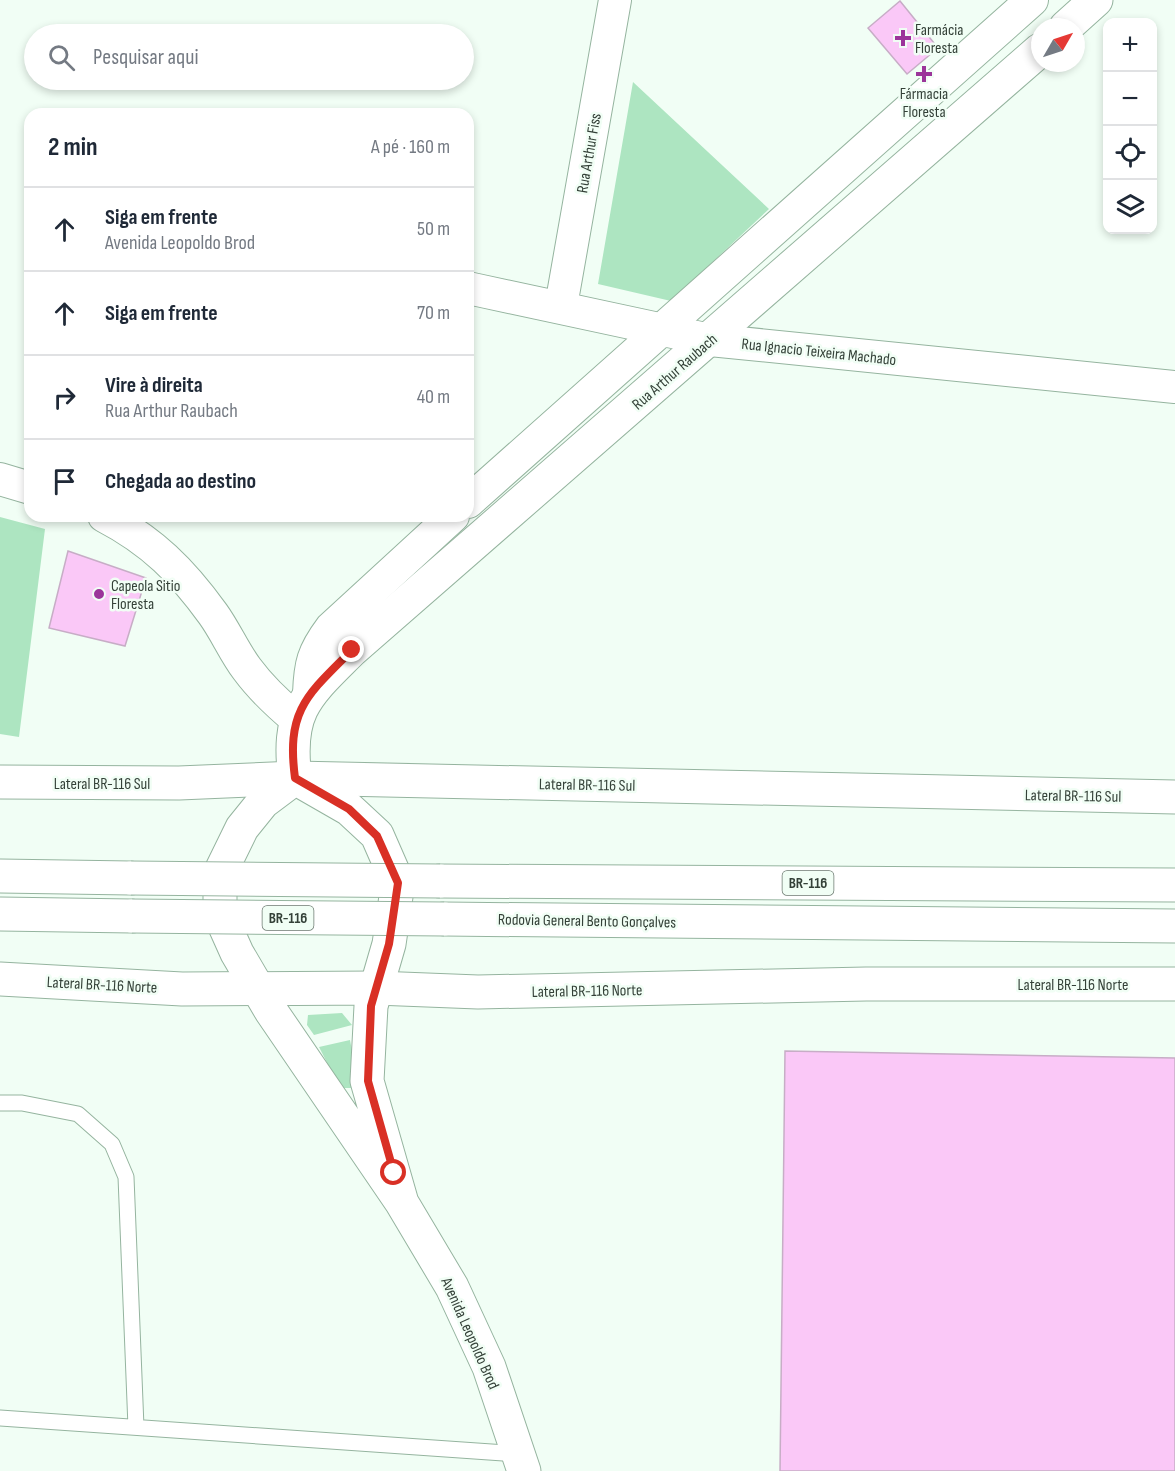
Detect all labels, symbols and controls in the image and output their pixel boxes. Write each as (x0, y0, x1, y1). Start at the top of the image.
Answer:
north arrow (1031, 18, 1085, 72)
map controls (1103, 18, 1157, 234)
button: + (1103, 18, 1157, 72)
place label: Farmácia Floresta (915, 21, 964, 58)
search box (24, 24, 474, 90)
marker: Farmácia Floresta (896, 31, 910, 45)
icon: search (45, 41, 78, 74)
text: Pesquisar aqui (93, 44, 198, 71)
marker: Fármacia Floresta (917, 67, 931, 81)
button: − (1103, 72, 1157, 126)
place label: Fármacia Floresta (900, 85, 948, 122)
street label: Rua Arthur Fiss (573, 112, 606, 195)
button: locate (1103, 126, 1157, 180)
text: 2 min (48, 132, 98, 163)
text: A pé · 160 m (371, 135, 450, 159)
button: layers (1103, 180, 1157, 234)
text: Siga em frente (105, 204, 218, 231)
icon: ahead (48, 213, 81, 246)
text: 50 m (417, 217, 450, 241)
text: Avenida Leopoldo Brod (105, 231, 255, 255)
icon: ahead (48, 297, 81, 330)
text: Siga em frente (105, 300, 218, 327)
text: 70 m (417, 301, 450, 325)
street label: Rua Arthur Raubach (629, 330, 721, 414)
street label: Rua Ignacio Teixeira Machado (741, 335, 897, 370)
text: Vire à direita (105, 372, 203, 399)
icon: right (48, 381, 81, 414)
text: 40 m (417, 385, 450, 409)
text: Rua Arthur Raubach (105, 399, 238, 423)
icon: arrive (48, 465, 81, 498)
text: Chegada ao destino (105, 468, 256, 495)
place label: Capeola Sitio Floresta (111, 577, 180, 614)
marker: Capeola Sitio Floresta (92, 587, 106, 601)
route end (338, 636, 364, 662)
street label: Lateral BR-116 Sul (54, 775, 150, 794)
street label: Lateral BR-116 Sul (539, 775, 635, 796)
street label: Lateral BR-116 Sul (1025, 786, 1121, 807)
road number: BR-116 (782, 871, 834, 895)
road number: BR-116 (262, 906, 314, 930)
street label: Rodovia General Bento Gonçalves (498, 910, 676, 933)
street label: Lateral BR-116 Norte (46, 973, 158, 998)
street label: Lateral BR-116 Norte (1018, 976, 1128, 995)
street label: Lateral BR-116 Norte (531, 981, 643, 1002)
route start (380, 1159, 406, 1185)
street label: Avenida Leopoldo Brod (436, 1274, 503, 1392)

